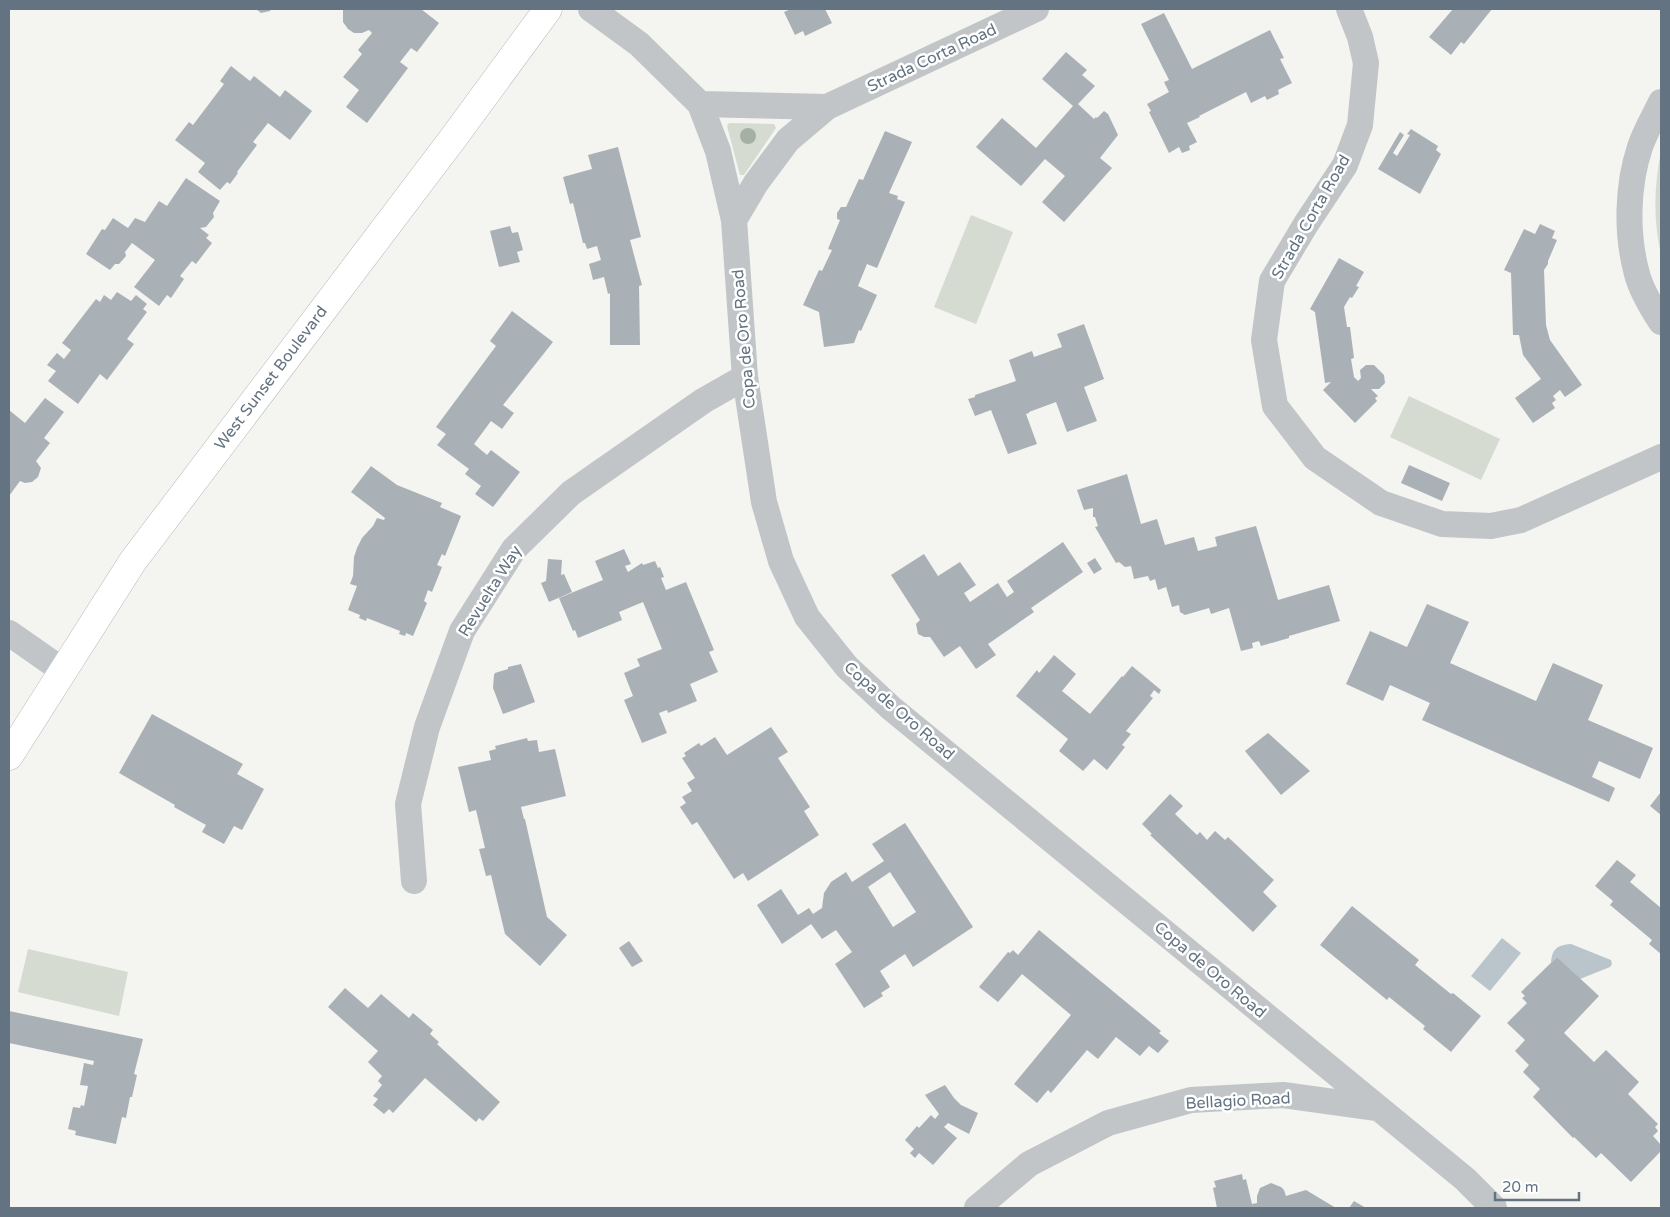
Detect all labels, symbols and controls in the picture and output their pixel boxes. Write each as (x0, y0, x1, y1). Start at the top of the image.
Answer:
street label: Strada Corta Road (864, 19, 1000, 97)
street label: Strada Corta Road (1267, 151, 1355, 283)
street label: Copa de Oro Road (728, 268, 760, 410)
street label: West Sunset Boulevard (210, 302, 332, 454)
street label: Revuelta Way (454, 541, 526, 640)
street label: Copa de Oro Road (840, 658, 958, 764)
street label: Copa de Oro Road (1150, 917, 1270, 1023)
street label: Bellagio Road (1185, 1088, 1291, 1114)
scale bar (1495, 1170, 1579, 1202)
text: 20 m (1502, 1178, 1539, 1196)

